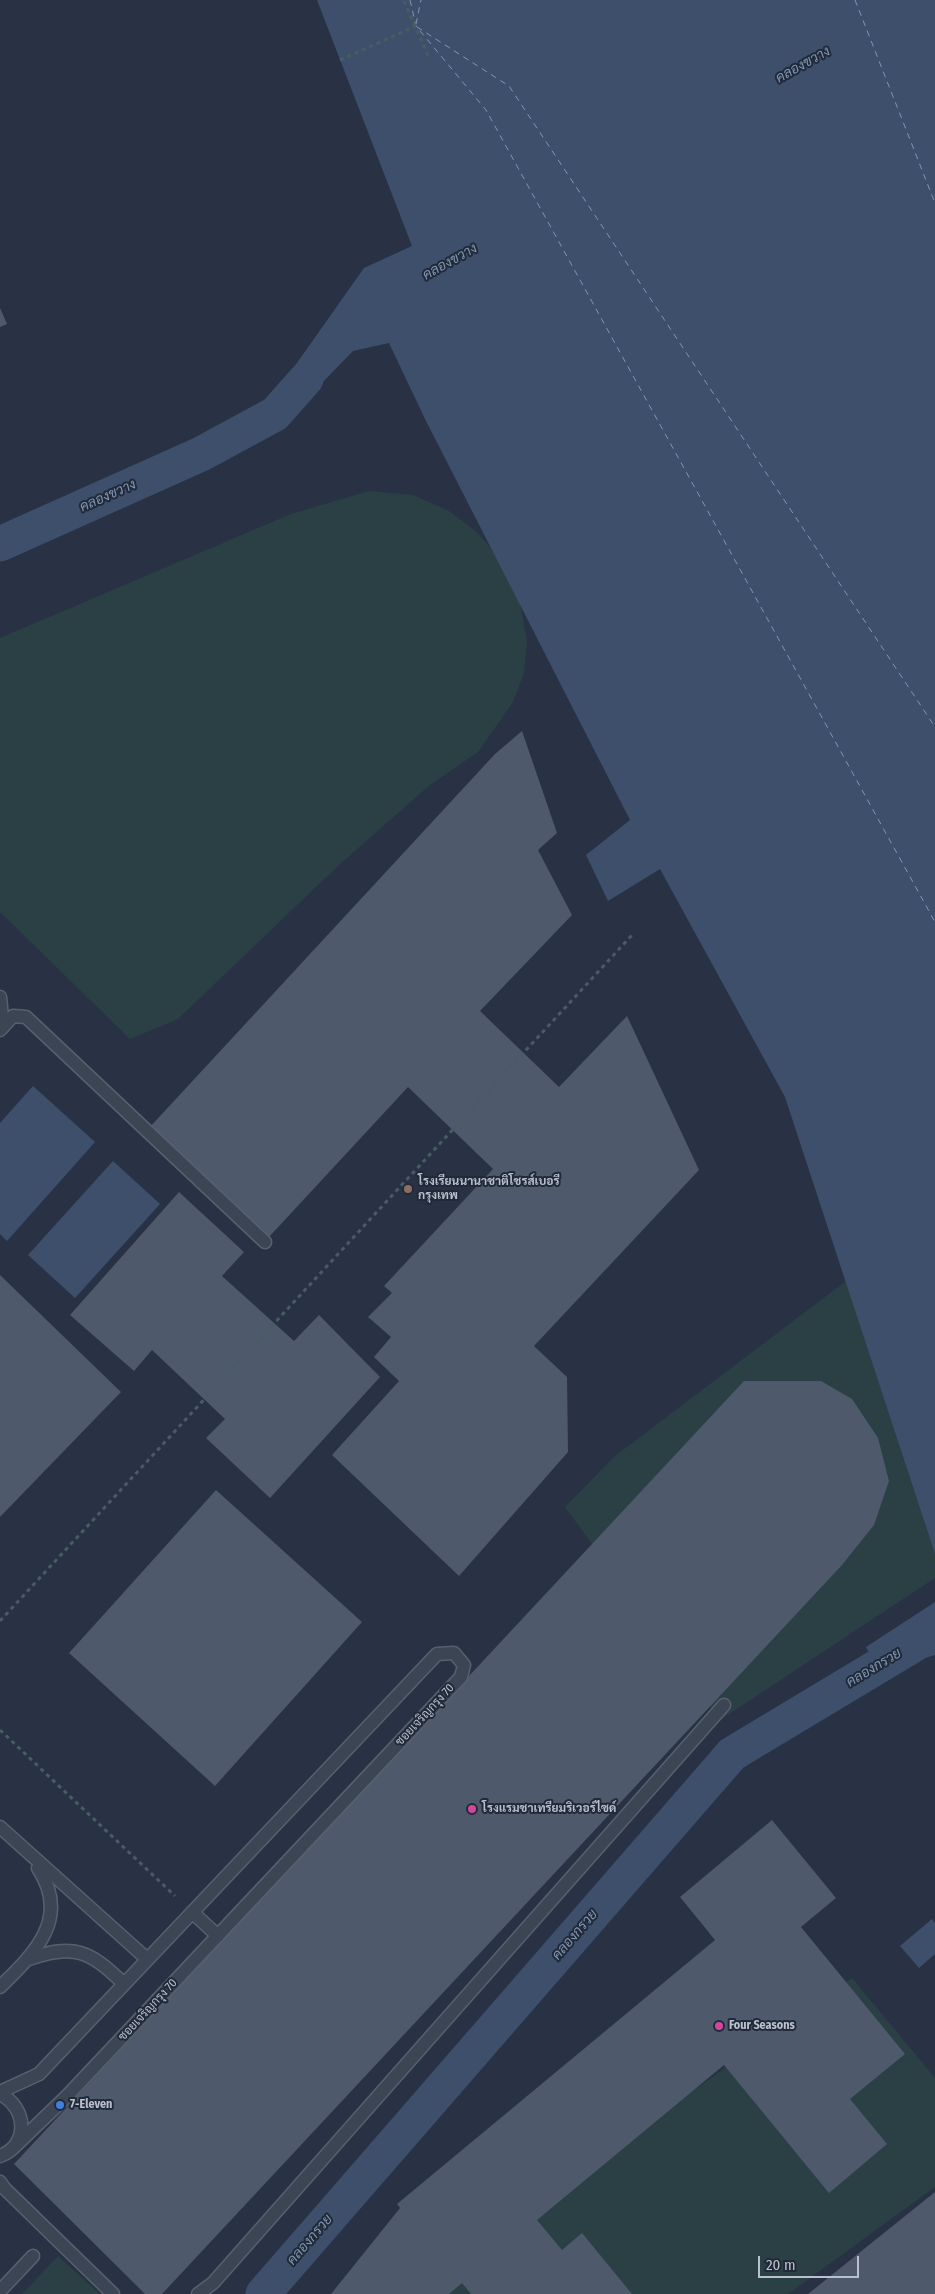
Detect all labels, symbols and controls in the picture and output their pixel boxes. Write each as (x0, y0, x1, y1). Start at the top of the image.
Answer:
water label: คลองขวาง (773, 43, 833, 87)
water label: คลองขวาง (420, 240, 480, 284)
water label: คลองขวาง (77, 476, 139, 516)
place label: โรงเรียนนานาชาติโชรส์เบอรี กรุงเทพ (418, 1175, 559, 1203)
marker: โรงเรียนนานาชาติโชรส์เบอรี กรุงเทพ (402, 1183, 414, 1195)
water label: คลองกรวย (843, 1645, 905, 1691)
street label: ซอยเจริญกรุง 70 (393, 1681, 457, 1749)
place label: โรงแรมชาเทรียมริเวอร์ไซด์ (482, 1802, 616, 1816)
marker: โรงแรมชาเทรียมริเวอร์ไซด์ (466, 1803, 478, 1815)
water label: คลองกรวย (549, 1906, 601, 1964)
street label: ซอยเจริญกรุง 70 (116, 1976, 180, 2044)
place label: Four Seasons (729, 2019, 795, 2033)
marker: Four Seasons (713, 2020, 725, 2032)
place label: 7-Eleven (70, 2098, 112, 2112)
marker: 7-Eleven (54, 2099, 66, 2111)
water label: คลองกรวย (284, 2211, 336, 2269)
scale bar (760, 2246, 861, 2278)
text: 20 m (766, 2256, 796, 2274)

